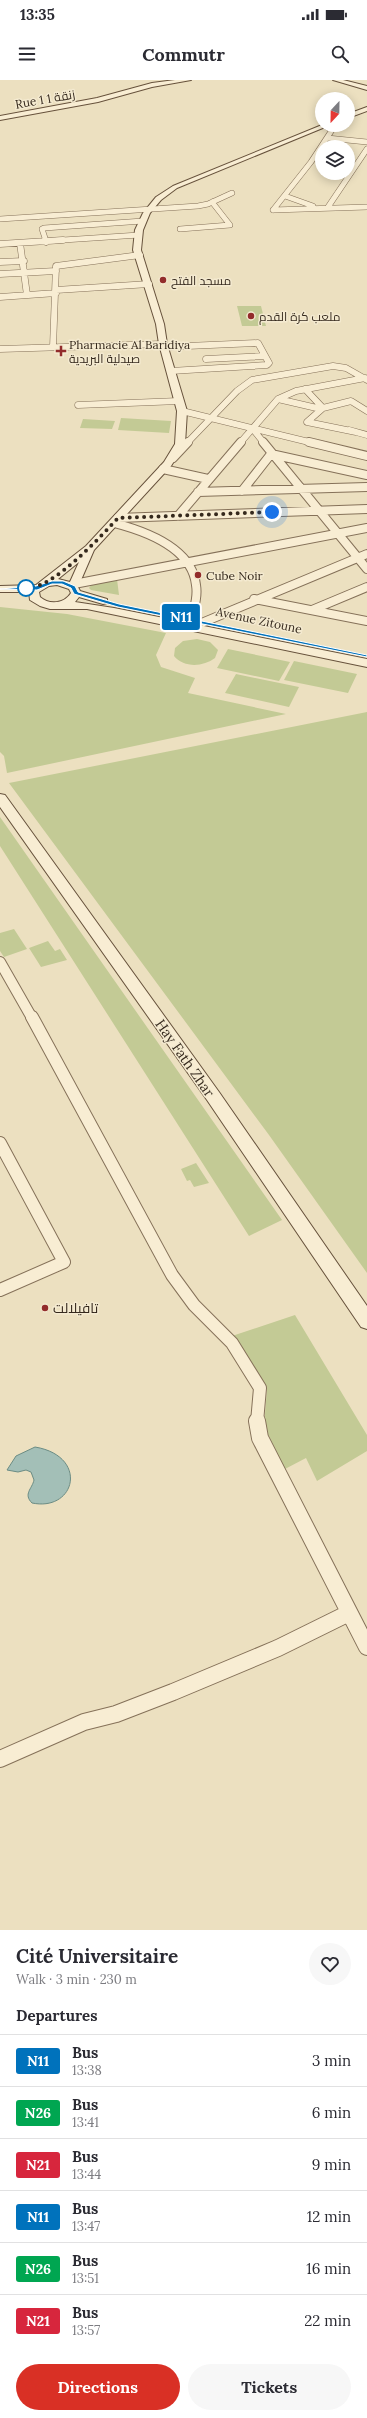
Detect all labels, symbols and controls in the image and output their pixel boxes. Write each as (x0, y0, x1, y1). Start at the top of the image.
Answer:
text: 13:35 (20, 5, 55, 24)
icon: menu (16, 43, 38, 65)
text: Commutr (142, 43, 225, 66)
icon: search (329, 43, 351, 65)
street label: Rue 1 زنقة 1 (14, 86, 76, 112)
north arrow (315, 92, 355, 132)
map controls (315, 92, 355, 180)
button: layers (315, 140, 355, 180)
place label: مسجد الفتح (171, 273, 231, 289)
marker: مسجد الفتح (158, 275, 168, 285)
place label: ملعب كرة القدم (259, 309, 340, 325)
marker: ملعب كرة القدم (246, 311, 256, 321)
place label: Pharmacie Al Baridiya صيدلية البريدية (69, 337, 190, 366)
marker: Pharmacie Al Baridiya صيدلية البريدية (56, 346, 66, 356)
your location (262, 502, 282, 522)
place label: Cube Noir (206, 568, 264, 583)
marker: Cube Noir (193, 570, 203, 580)
unlabelled marker (17, 579, 35, 597)
street label: Avenue Zitoune (214, 603, 304, 637)
line badge: N11 (158, 604, 204, 630)
text: N11 (170, 608, 192, 626)
street label: Hay Fath Zhar (152, 1016, 218, 1100)
place label: تافيلالت (53, 1299, 98, 1317)
marker: تافيلالت (40, 1303, 50, 1313)
button: heart (309, 1943, 351, 1985)
text: Cité Universitaire (16, 1944, 178, 1968)
text: Walk · 3 min · 230 m (16, 1971, 137, 1988)
text: Departures (16, 2006, 97, 2025)
text: Bus (72, 2043, 98, 2062)
text: 3 min (312, 2051, 351, 2070)
text: N11 (27, 2052, 49, 2070)
text: 13:38 (72, 2062, 102, 2079)
text: Bus (72, 2095, 98, 2114)
text: 6 min (312, 2103, 351, 2122)
text: N26 (25, 2104, 51, 2122)
text: 13:41 (72, 2114, 99, 2131)
text: Bus (72, 2147, 98, 2166)
text: 9 min (312, 2155, 351, 2174)
text: N21 (26, 2156, 50, 2174)
text: 13:44 (72, 2166, 101, 2183)
text: Bus (72, 2199, 98, 2218)
text: 12 min (307, 2207, 351, 2226)
text: N11 (27, 2208, 49, 2226)
text: 13:47 (72, 2218, 100, 2235)
text: Bus (72, 2251, 98, 2270)
text: 16 min (306, 2259, 351, 2278)
text: N26 (25, 2260, 51, 2278)
text: 13:51 (72, 2270, 99, 2287)
text: Bus (72, 2303, 98, 2322)
text: 22 min (304, 2311, 351, 2330)
text: N21 (26, 2312, 50, 2330)
text: 13:57 (72, 2322, 100, 2339)
button: Directions (16, 2364, 180, 2410)
button: Tickets (188, 2364, 351, 2410)

